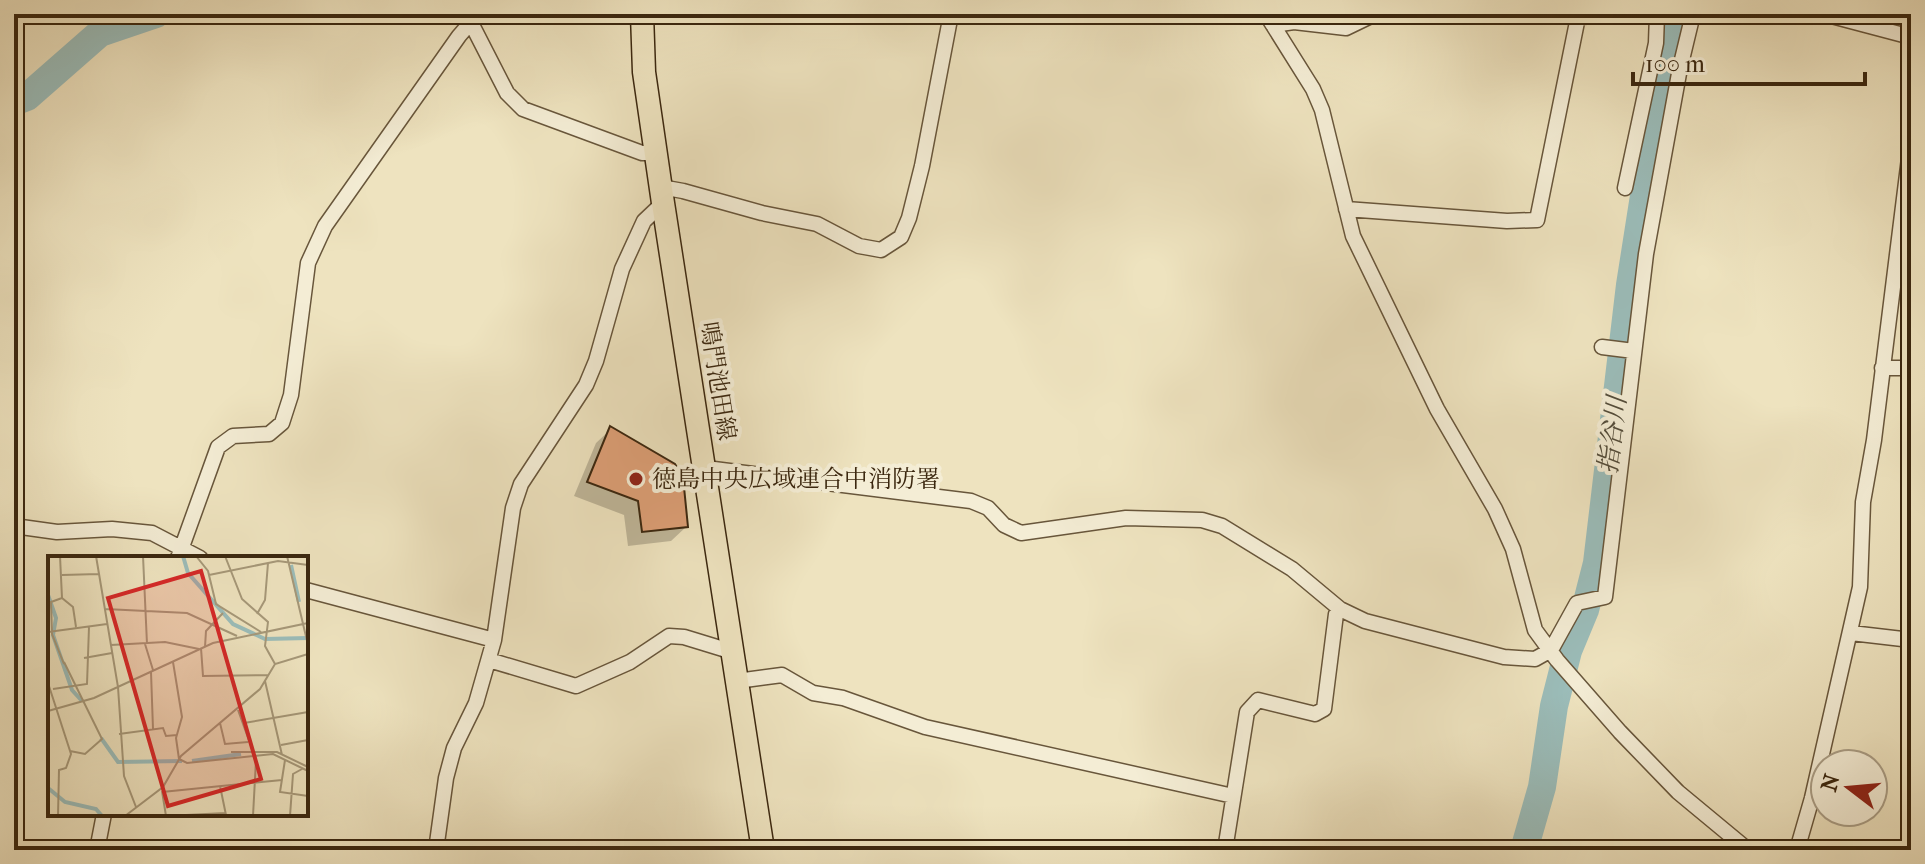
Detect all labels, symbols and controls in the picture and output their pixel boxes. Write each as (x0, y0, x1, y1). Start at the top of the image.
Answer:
scale bar (1633, 36, 1865, 86)
text: 100 m (1645, 50, 1705, 78)
street label: 鳴門池田線 (695, 320, 741, 442)
water label: 指谷川 (1592, 391, 1633, 476)
place label: 徳島中央広域連合中消防署 (652, 465, 940, 493)
marker: 徳島中央広域連合中消防署 (627, 470, 645, 488)
inset map (48, 556, 308, 816)
north arrow (1809, 748, 1889, 828)
text: N (1816, 771, 1846, 794)

